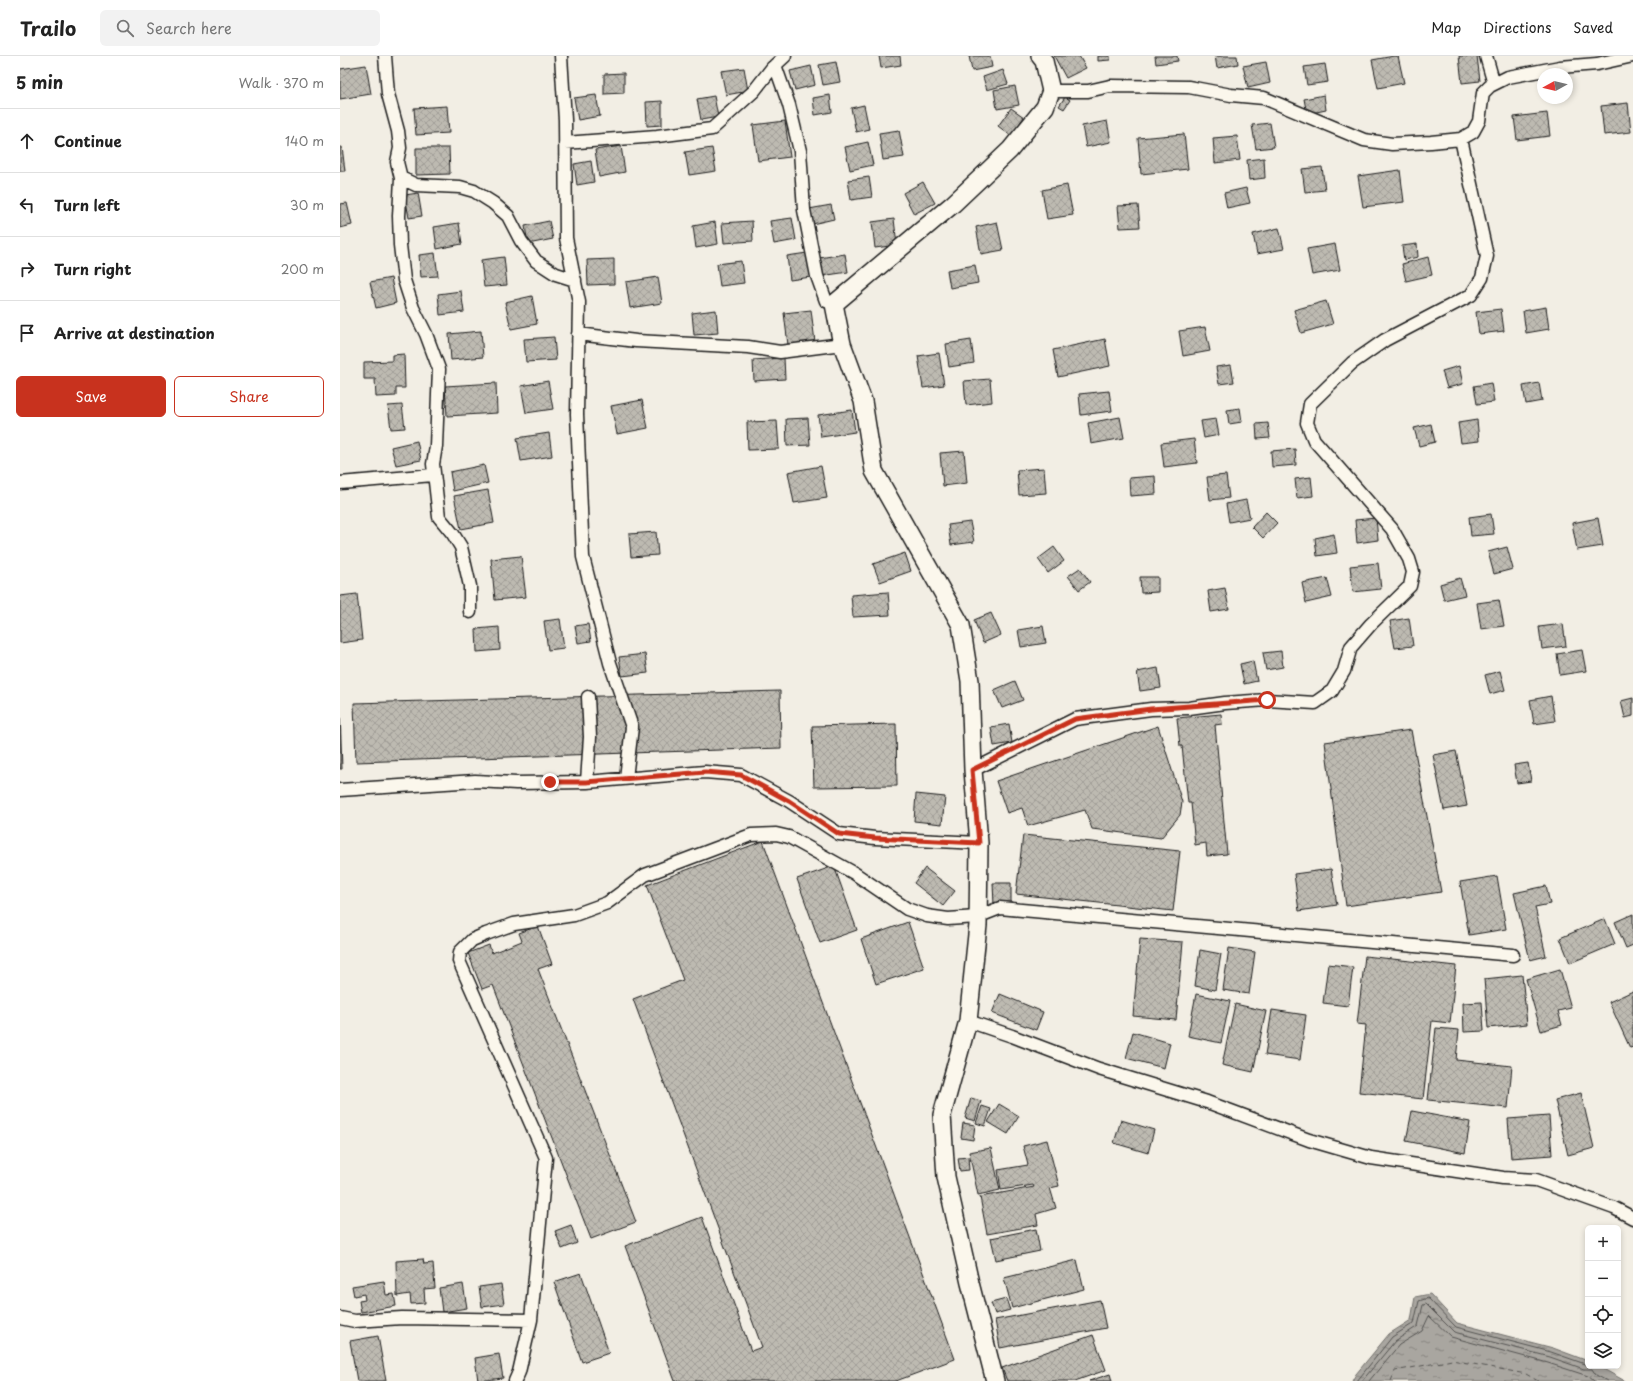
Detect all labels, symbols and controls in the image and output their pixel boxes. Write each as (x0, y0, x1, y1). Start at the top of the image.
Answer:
search box (100, 10, 380, 46)
text: Trailo (20, 14, 76, 42)
text: Search here (146, 16, 232, 39)
icon: search (114, 17, 136, 39)
text: Map (1431, 17, 1461, 38)
text: Directions (1483, 17, 1551, 38)
text: Saved (1573, 17, 1613, 38)
north arrow (1537, 68, 1573, 104)
text: 5 min (16, 69, 63, 95)
text: Walk · 370 m (239, 73, 324, 92)
text: Continue (54, 129, 122, 152)
icon: ahead (16, 130, 38, 152)
text: 140 m (285, 131, 324, 150)
text: Turn left (54, 193, 120, 216)
icon: left (16, 194, 38, 216)
text: 30 m (290, 195, 324, 214)
text: Turn right (54, 257, 131, 280)
icon: right (16, 258, 38, 280)
text: 200 m (281, 259, 324, 278)
text: Arrive at destination (54, 321, 215, 344)
icon: arrive (16, 322, 38, 344)
button: Save (16, 376, 166, 417)
button: Share (174, 376, 324, 417)
route start (1258, 691, 1276, 709)
route end (541, 773, 559, 791)
map controls (1585, 1225, 1621, 1369)
button: + (1585, 1225, 1621, 1261)
button: − (1585, 1261, 1621, 1297)
button: locate (1585, 1297, 1621, 1333)
button: layers (1585, 1333, 1621, 1369)

